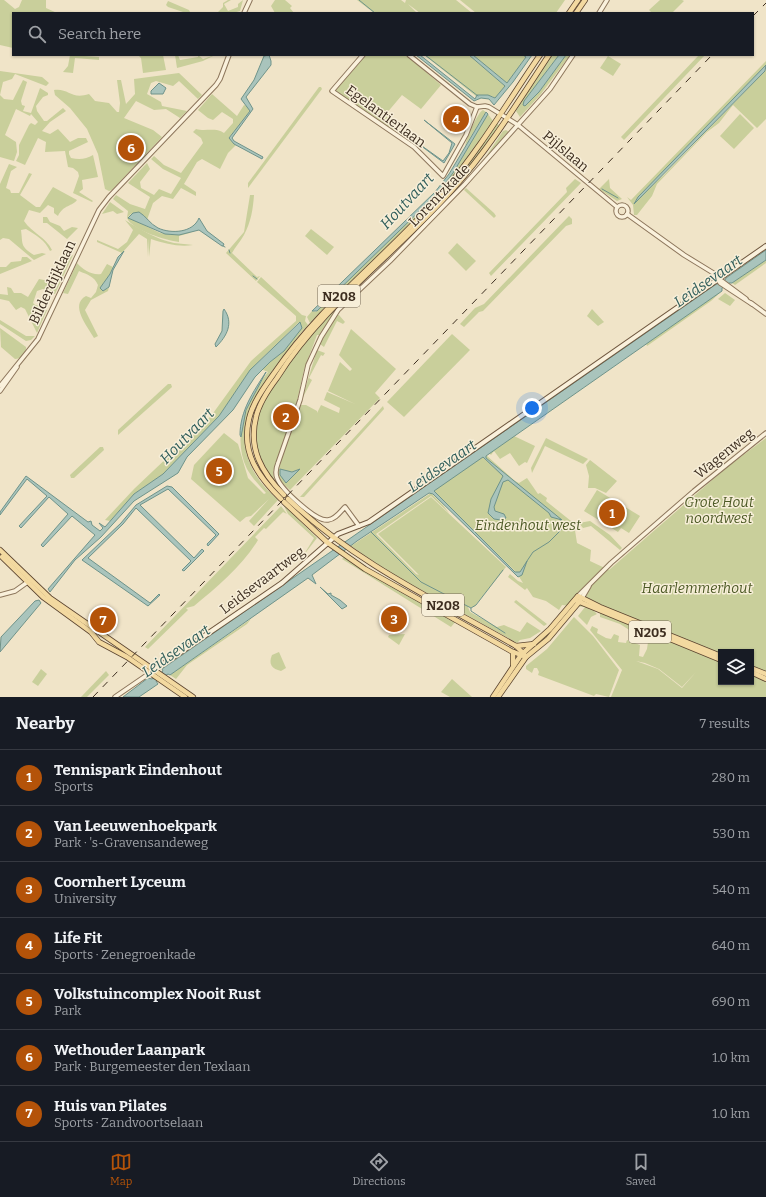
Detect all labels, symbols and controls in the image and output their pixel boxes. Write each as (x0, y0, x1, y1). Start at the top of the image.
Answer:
search box (12, 12, 754, 56)
icon: search (26, 23, 48, 45)
text: Search here (58, 25, 141, 43)
street label: Egelantierlaan (342, 82, 429, 151)
pin: 4 (443, 104, 469, 134)
street label: Pijlslaan (539, 127, 592, 176)
pin: 6 (118, 133, 144, 163)
street label: Lorentzkade (405, 160, 474, 230)
water label: Houtvaart (376, 169, 438, 233)
street label: Bilderdijklaan (26, 237, 79, 327)
water label: Leidsevaart (670, 251, 746, 311)
road number: N208 (318, 285, 360, 307)
your location (522, 398, 542, 418)
pin: 2 (273, 402, 299, 432)
water label: Houtvaart (156, 404, 218, 468)
street label: Wagenweg (691, 424, 757, 482)
water label: Leidsevaart (404, 436, 480, 496)
pin: 5 (206, 456, 232, 486)
park label: Grote Hout noordwest (684, 494, 755, 527)
pin: 1 (599, 498, 625, 528)
park label: Eindenhout west (475, 517, 582, 534)
street label: Leidsevaartweg (217, 543, 308, 618)
park label: Haarlemmerhout (642, 580, 753, 597)
road number: N208 (422, 594, 464, 616)
pin: 3 (381, 604, 407, 634)
pin: 7 (90, 605, 116, 635)
water label: Leidsevaart (138, 621, 214, 681)
road number: N205 (629, 621, 671, 643)
map controls (718, 649, 754, 685)
button: layers (718, 649, 754, 685)
text: Nearby (16, 713, 75, 734)
text: 7 results (700, 716, 750, 731)
text: Tennispark Eindenhout (54, 761, 222, 779)
text: 1 (26, 770, 32, 785)
text: 280 m (712, 770, 750, 785)
text: Sports (54, 779, 93, 794)
text: Van Leeuwenhoekpark (54, 817, 217, 835)
text: 2 (25, 826, 33, 841)
text: 530 m (713, 826, 750, 841)
text: Park · 's-Gravensandeweg (54, 835, 208, 850)
text: Coornhert Lyceum (54, 873, 186, 891)
text: 3 (25, 882, 33, 897)
text: 540 m (712, 882, 750, 897)
text: University (54, 891, 116, 906)
text: Life Fit (54, 929, 102, 947)
text: 4 (25, 938, 33, 953)
text: 640 m (711, 938, 750, 953)
text: Sports · Zenegroenkade (54, 947, 196, 962)
text: Volkstuincomplex Nooit Rust (54, 985, 261, 1003)
text: 5 (25, 994, 33, 1009)
text: 690 m (711, 994, 750, 1009)
text: Park (54, 1003, 81, 1018)
text: Wethouder Laanpark (54, 1041, 205, 1059)
text: 6 (25, 1050, 33, 1065)
text: 1.0 km (712, 1050, 750, 1065)
text: Park · Burgemeester den Texlaan (54, 1059, 250, 1074)
text: Huis van Pilates (54, 1097, 167, 1115)
text: 7 (26, 1106, 33, 1121)
text: 1.0 km (712, 1106, 750, 1121)
text: Sports · Zandvoortselaan (54, 1115, 203, 1130)
tab: Map (110, 1151, 132, 1188)
tab: Directions (353, 1151, 405, 1188)
tab: Saved (626, 1151, 656, 1188)

